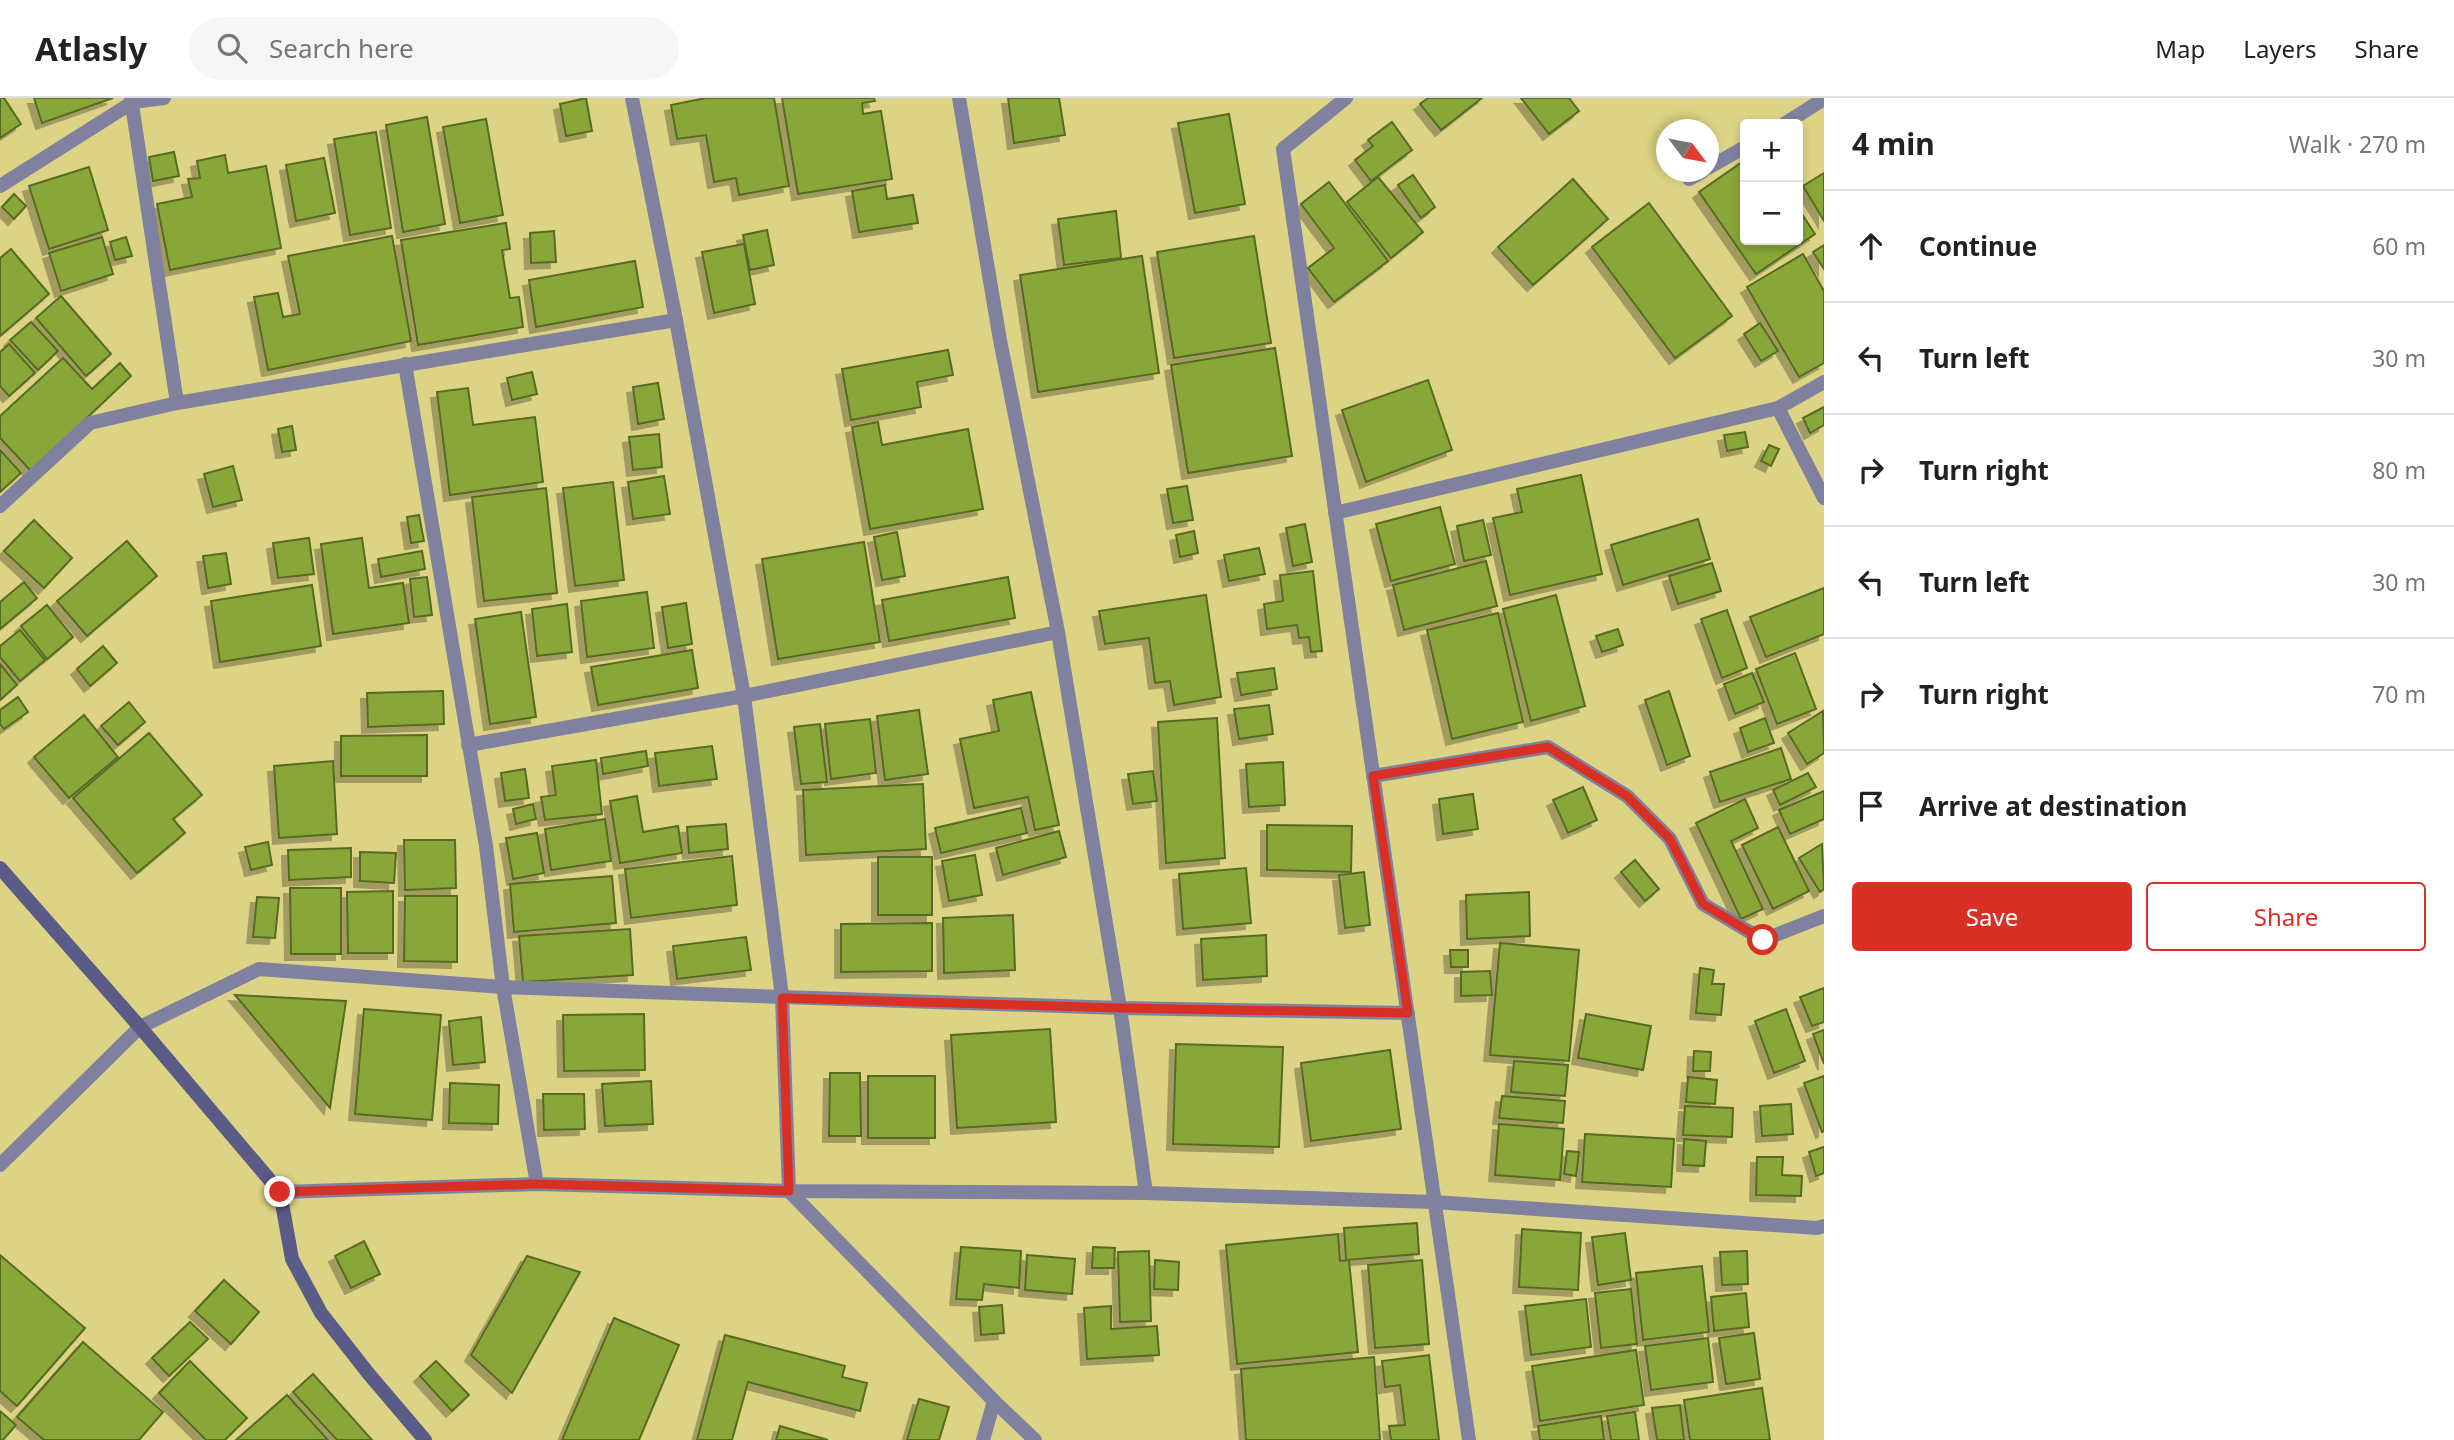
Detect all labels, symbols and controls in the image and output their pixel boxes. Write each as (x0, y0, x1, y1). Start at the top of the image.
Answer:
search box (189, 17, 679, 80)
text: Atlasly (35, 26, 147, 71)
icon: search (213, 29, 251, 67)
text: Search here (269, 30, 414, 66)
text: Map (2155, 32, 2205, 65)
text: Layers (2243, 32, 2317, 65)
text: Share (2355, 32, 2419, 65)
north arrow (1656, 119, 1719, 182)
map controls (1740, 119, 1803, 245)
button: + (1740, 119, 1803, 182)
text: 4 min (1852, 123, 1935, 164)
text: Walk · 270 m (2289, 128, 2426, 160)
button: − (1740, 182, 1803, 245)
icon: ahead (1852, 227, 1890, 265)
text: Continue (1919, 228, 2037, 264)
text: 60 m (2372, 230, 2426, 262)
icon: left (1852, 339, 1890, 377)
text: Turn left (1919, 340, 2030, 376)
text: 30 m (2372, 342, 2426, 374)
icon: right (1852, 451, 1890, 489)
text: Turn right (1919, 452, 2049, 488)
text: 80 m (2372, 454, 2426, 486)
icon: left (1852, 563, 1890, 601)
text: Turn left (1919, 564, 2030, 600)
text: 30 m (2372, 566, 2426, 598)
icon: right (1852, 675, 1890, 713)
text: Turn right (1919, 676, 2049, 712)
text: 70 m (2372, 678, 2426, 710)
icon: arrive (1852, 787, 1890, 825)
text: Arrive at destination (1919, 788, 2188, 824)
button: Save (1852, 882, 2132, 951)
button: Share (2146, 882, 2426, 951)
route start (1747, 924, 1778, 955)
route end (264, 1176, 295, 1207)

